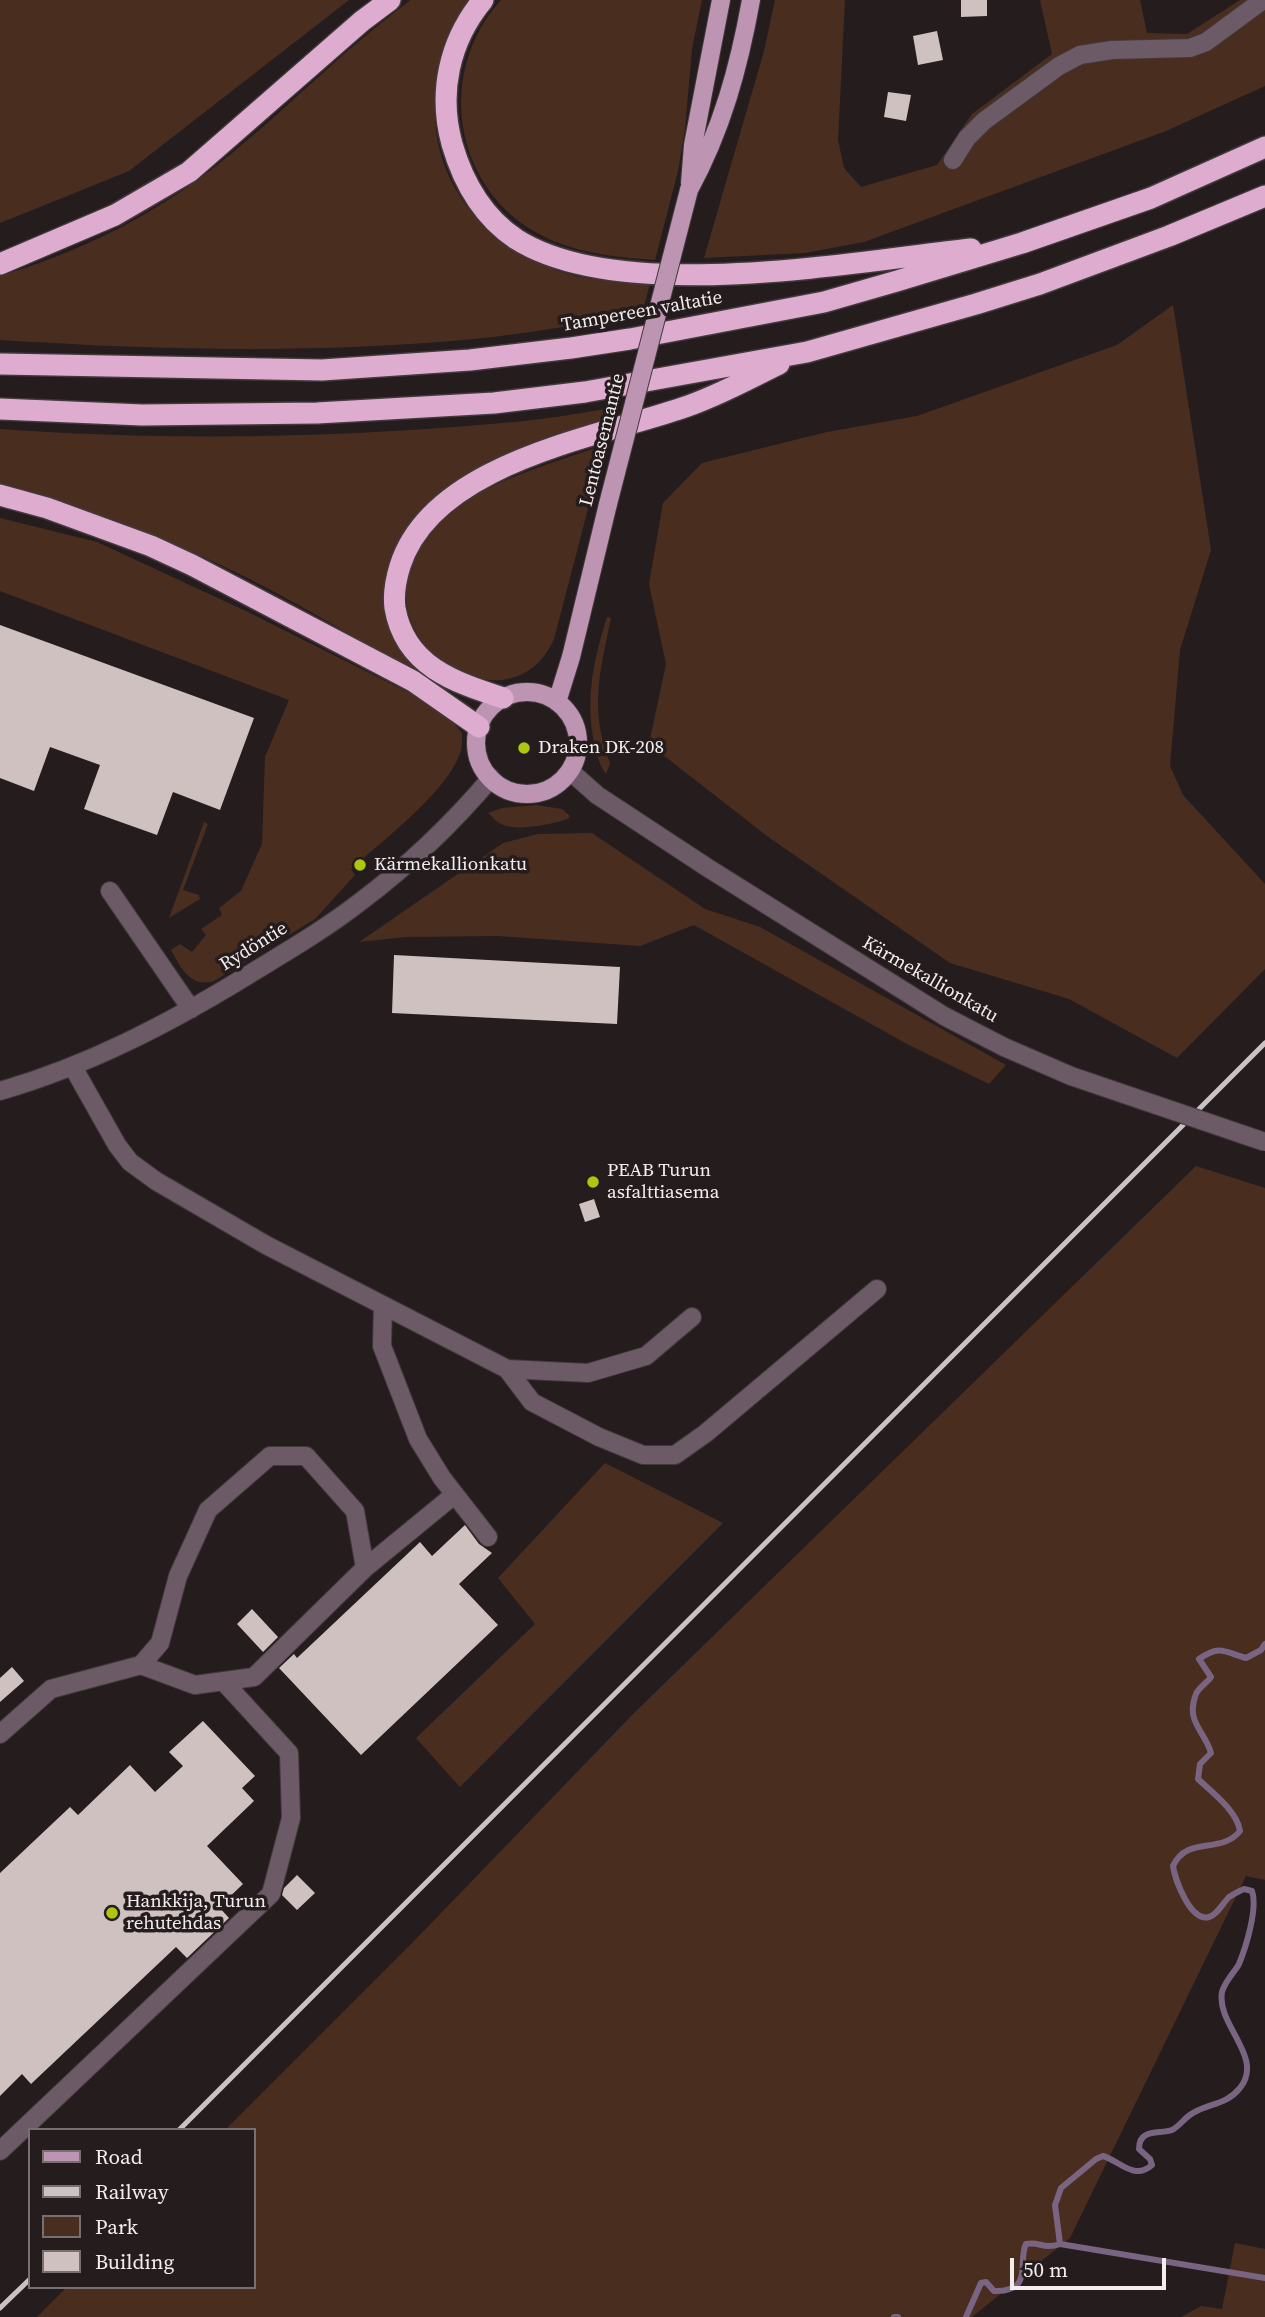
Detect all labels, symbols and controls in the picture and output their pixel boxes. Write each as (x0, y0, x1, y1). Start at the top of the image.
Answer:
street label: Tampereen valtatie (560, 287, 724, 337)
street label: Lentoasemantie (575, 371, 631, 509)
place label: Draken DK-208 (538, 737, 664, 759)
marker: Draken DK-208 (516, 740, 532, 756)
place label: Kärmekallionkatu (374, 854, 527, 876)
marker: Kärmekallionkatu (352, 857, 368, 873)
street label: Rydöntie (216, 917, 292, 977)
street label: Kärmekallionkatu (858, 932, 1002, 1028)
place label: PEAB Turun asfalttiasema (607, 1160, 719, 1204)
marker: PEAB Turun asfalttiasema (585, 1174, 601, 1190)
place label: Hankkija, Turun rehutehdas (126, 1891, 266, 1935)
marker: Hankkija, Turun rehutehdas (104, 1905, 120, 1921)
legend (28, 2128, 256, 2289)
text: Road (95, 2142, 143, 2171)
text: Railway (95, 2177, 169, 2206)
text: Park (95, 2212, 138, 2241)
scale bar (1013, 2244, 1169, 2288)
text: Building (95, 2247, 174, 2276)
text: 50 m (1023, 2255, 1068, 2284)

